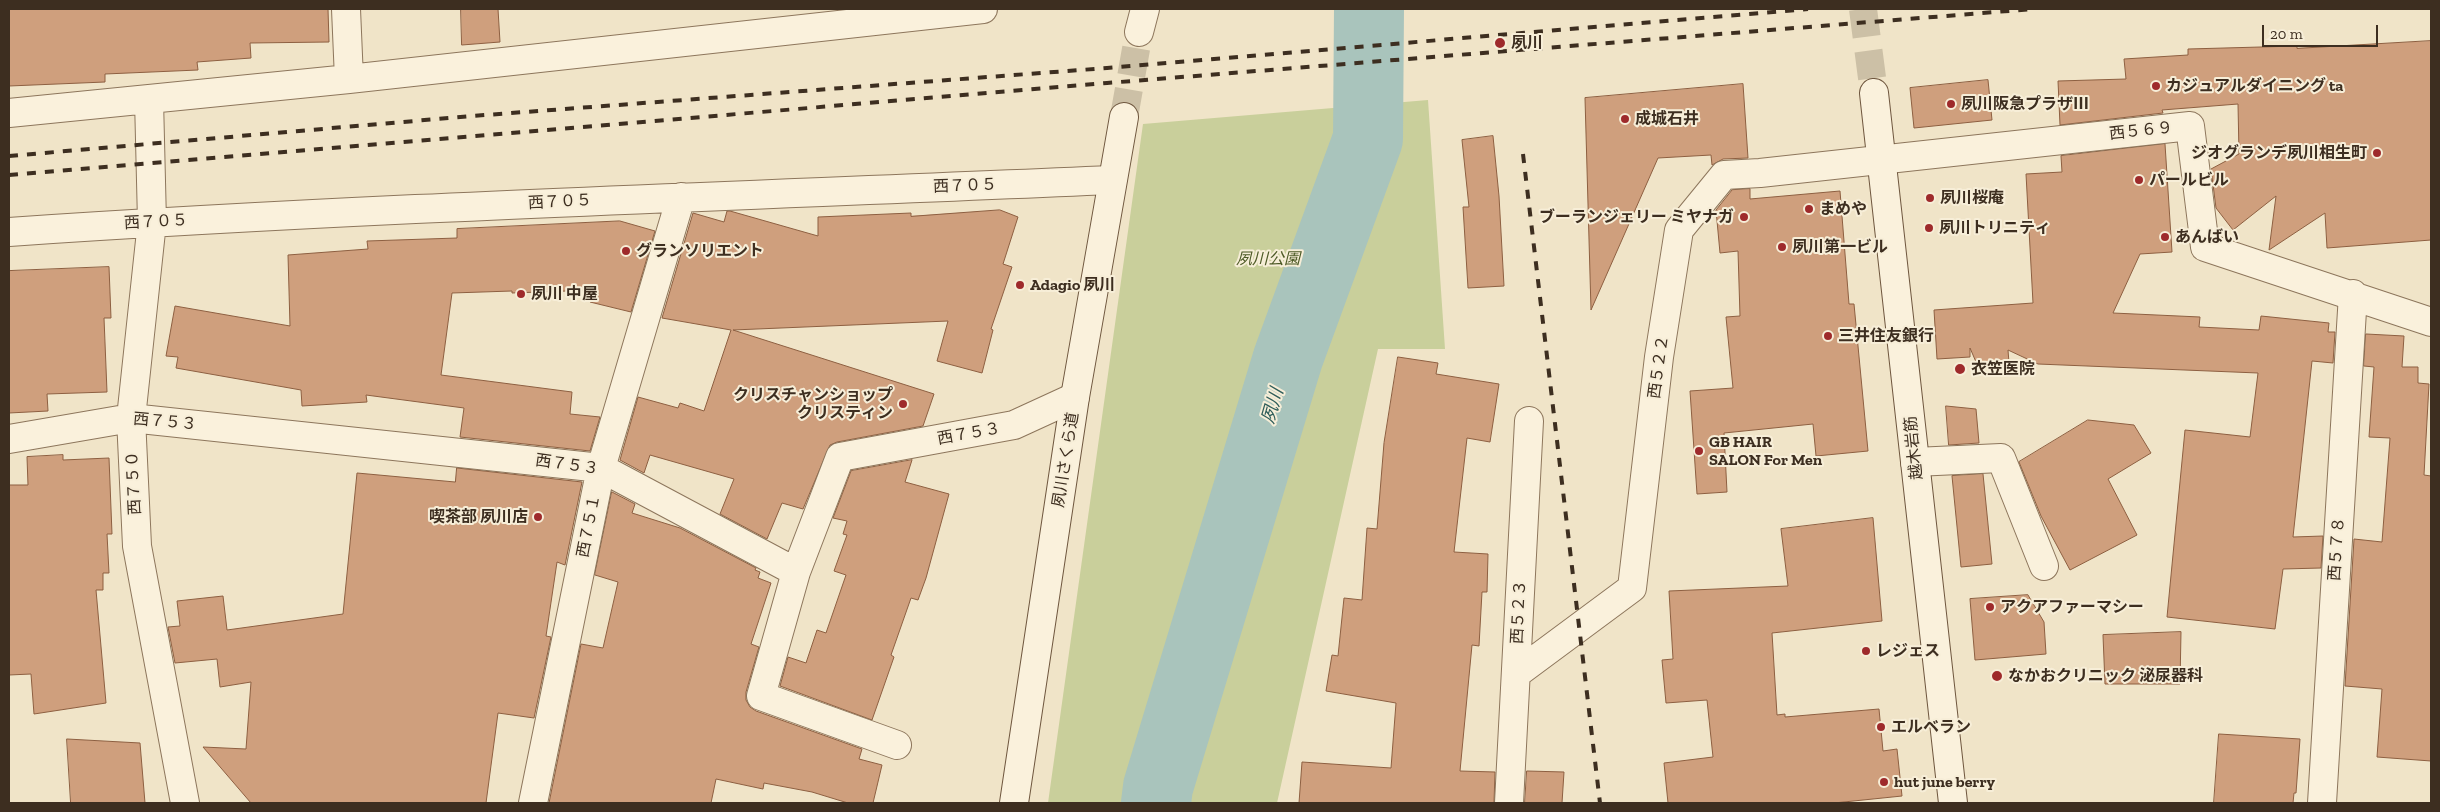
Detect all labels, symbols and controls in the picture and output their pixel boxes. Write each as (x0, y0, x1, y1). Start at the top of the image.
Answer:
scale bar (2265, 15, 2381, 47)
text: 20 m (2270, 25, 2303, 43)
place label: 夙川 (1511, 33, 1543, 53)
marker: 夙川 (1493, 36, 1507, 50)
place label: カジュアルダイニング ta (2166, 76, 2343, 96)
marker: カジュアルダイニング ta (2150, 80, 2162, 92)
place label: 夙川阪急プラザⅢ (1961, 94, 2089, 114)
marker: 夙川阪急プラザⅢ (1945, 98, 1957, 110)
place label: 成城石井 (1635, 109, 1699, 129)
marker: 成城石井 (1619, 113, 1631, 125)
street label: 西５６９ (2108, 118, 2174, 144)
place label: ジオグランデ夙川相生町 (2191, 143, 2367, 163)
marker: ジオグランデ夙川相生町 (2371, 147, 2383, 159)
place label: パールビル (2149, 170, 2229, 190)
marker: パールビル (2133, 174, 2145, 186)
street label: 西７０５ (933, 175, 997, 197)
place label: 夙川桜庵 (1940, 188, 2004, 208)
street label: 西７０５ (528, 191, 592, 213)
marker: 夙川桜庵 (1924, 192, 1936, 204)
place label: まめや (1819, 199, 1867, 219)
marker: まめや (1803, 203, 1815, 215)
place label: ブーランジェリー ミヤナガ (1539, 207, 1734, 227)
street label: 西７０５ (124, 211, 188, 233)
marker: ブーランジェリー ミヤナガ (1738, 211, 1750, 223)
place label: 夙川トリニティ (1939, 218, 2051, 238)
marker: 夙川トリニティ (1923, 222, 1935, 234)
place label: あんばい (2175, 227, 2239, 247)
marker: あんばい (2159, 231, 2171, 243)
place label: 夙川第一ビル (1792, 237, 1888, 257)
place label: グランソリエント (636, 241, 764, 261)
marker: 夙川第一ビル (1776, 241, 1788, 253)
marker: グランソリエント (620, 245, 632, 257)
park label: 夙川公園 (1236, 249, 1300, 269)
place label: Adagio 夙川 (1030, 275, 1115, 295)
marker: Adagio 夙川 (1014, 279, 1026, 291)
place label: 夙川 中屋 (531, 284, 598, 304)
marker: 夙川 中屋 (515, 288, 527, 300)
place label: 三井住友銀行 (1838, 326, 1934, 346)
marker: 三井住友銀行 (1822, 330, 1834, 342)
street label: 西５２２ (1645, 334, 1673, 400)
place label: 衣笠医院 (1971, 359, 2035, 379)
marker: 衣笠医院 (1953, 362, 1967, 376)
place label: クリスチャンショップ クリスティン (733, 385, 893, 423)
water label: 夙川 (1258, 386, 1288, 426)
marker: クリスチャンショップ クリスティン (897, 398, 909, 410)
street label: 西７５３ (132, 410, 198, 434)
street label: 夙川さくら道 (1049, 411, 1083, 509)
street label: 越木岩筋 (1901, 415, 1927, 481)
street label: 西７５３ (936, 419, 1002, 449)
place label: GB HAIR SALON For Men (1709, 432, 1822, 470)
marker: GB HAIR SALON For Men (1693, 445, 1705, 457)
street label: 西７５０ (123, 451, 145, 515)
street label: 西７５３ (534, 451, 600, 479)
street label: 西７５１ (573, 493, 605, 559)
place label: 喫茶部 夙川店 (429, 507, 528, 527)
marker: 喫茶部 夙川店 (532, 511, 544, 523)
street label: 西５７８ (2325, 516, 2349, 582)
street label: 西５２３ (1508, 580, 1530, 644)
place label: アクアファーマシー (2000, 597, 2144, 617)
marker: アクアファーマシー (1984, 601, 1996, 613)
place label: レジェス (1876, 641, 1940, 661)
marker: レジェス (1860, 645, 1872, 657)
place label: なかおクリニック 泌尿器科 (2008, 666, 2203, 686)
marker: なかおクリニック 泌尿器科 (1990, 669, 2004, 683)
place label: エルベラン (1891, 717, 1971, 737)
marker: エルベラン (1875, 721, 1887, 733)
place label: hut june berry (1894, 772, 1995, 792)
marker: hut june berry (1878, 776, 1890, 788)

